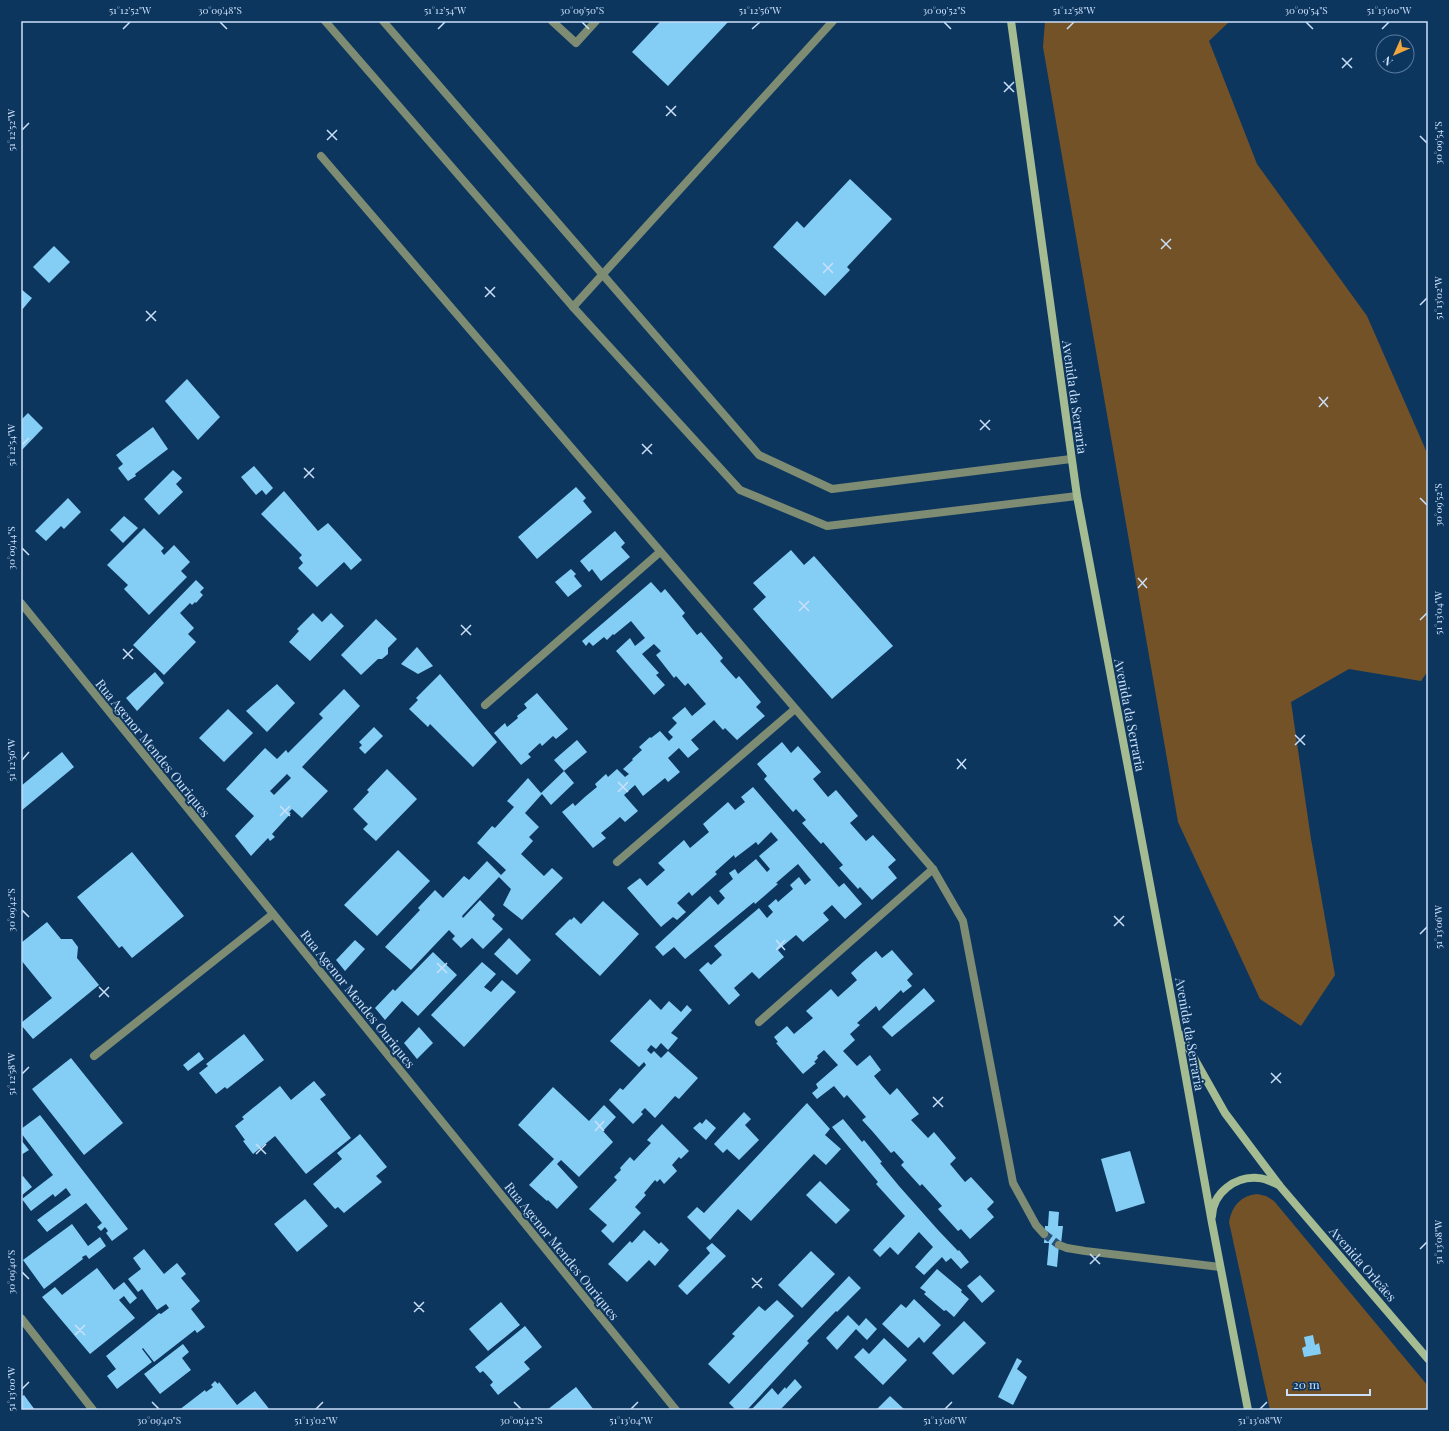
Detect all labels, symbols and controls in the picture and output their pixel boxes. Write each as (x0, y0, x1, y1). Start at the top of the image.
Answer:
text: 51°12'52"W (109, 3, 152, 17)
text: 30°09'48"S (198, 3, 242, 17)
text: 51°12'54"W (424, 3, 467, 17)
text: 30°09'50"S (560, 3, 604, 17)
text: 51°12'56"W (739, 3, 782, 17)
text: 30°09'52"S (922, 3, 966, 17)
text: 51°12'58"W (1053, 3, 1096, 17)
text: 30°09'54"S (1284, 3, 1328, 17)
text: 51°13'00"W (1367, 3, 1412, 17)
north arrow (1375, 34, 1415, 74)
text: N (1379, 53, 1396, 70)
text: 51°12'52"W (4, 108, 18, 151)
text: 30°09'54"S (1431, 121, 1445, 165)
text: 51°13'02"W (1431, 275, 1445, 320)
street label: Avenida da Serraria (1059, 338, 1092, 455)
text: 51°12'54"W (4, 423, 18, 466)
text: 30°09'52"S (1431, 483, 1445, 527)
text: 30°09'44"S (4, 526, 18, 570)
text: 51°13'04"W (1431, 590, 1445, 635)
street label: Avenida da Serraria (1111, 656, 1150, 773)
street label: Rua Agenor Mendes Ouriques (92, 675, 215, 820)
text: 51°12'56"W (4, 738, 18, 781)
text: 30°09'42"S (4, 888, 18, 932)
text: 51°13'06"W (1431, 904, 1445, 949)
street label: Rua Agenor Mendes Ouriques (297, 926, 420, 1071)
street label: Avenida da Serraria (1172, 975, 1209, 1092)
text: 51°12'58"W (4, 1052, 18, 1095)
street label: Rua Agenor Mendes Ouriques (501, 1178, 624, 1323)
text: 51°13'08"W (1431, 1219, 1445, 1264)
street label: Avenida Orleães (1326, 1222, 1401, 1305)
text: 30°09'40"S (4, 1250, 18, 1294)
text: 51°13'00"W (4, 1366, 18, 1411)
scale bar (1287, 1371, 1370, 1397)
text: 20 m (1293, 1376, 1320, 1392)
text: 30°09'40"S (137, 1413, 181, 1427)
text: 51°13'02"W (294, 1413, 339, 1427)
text: 30°09'42"S (499, 1413, 543, 1427)
text: 51°13'04"W (609, 1413, 654, 1427)
text: 51°13'06"W (923, 1413, 968, 1427)
text: 51°13'08"W (1238, 1413, 1283, 1427)

